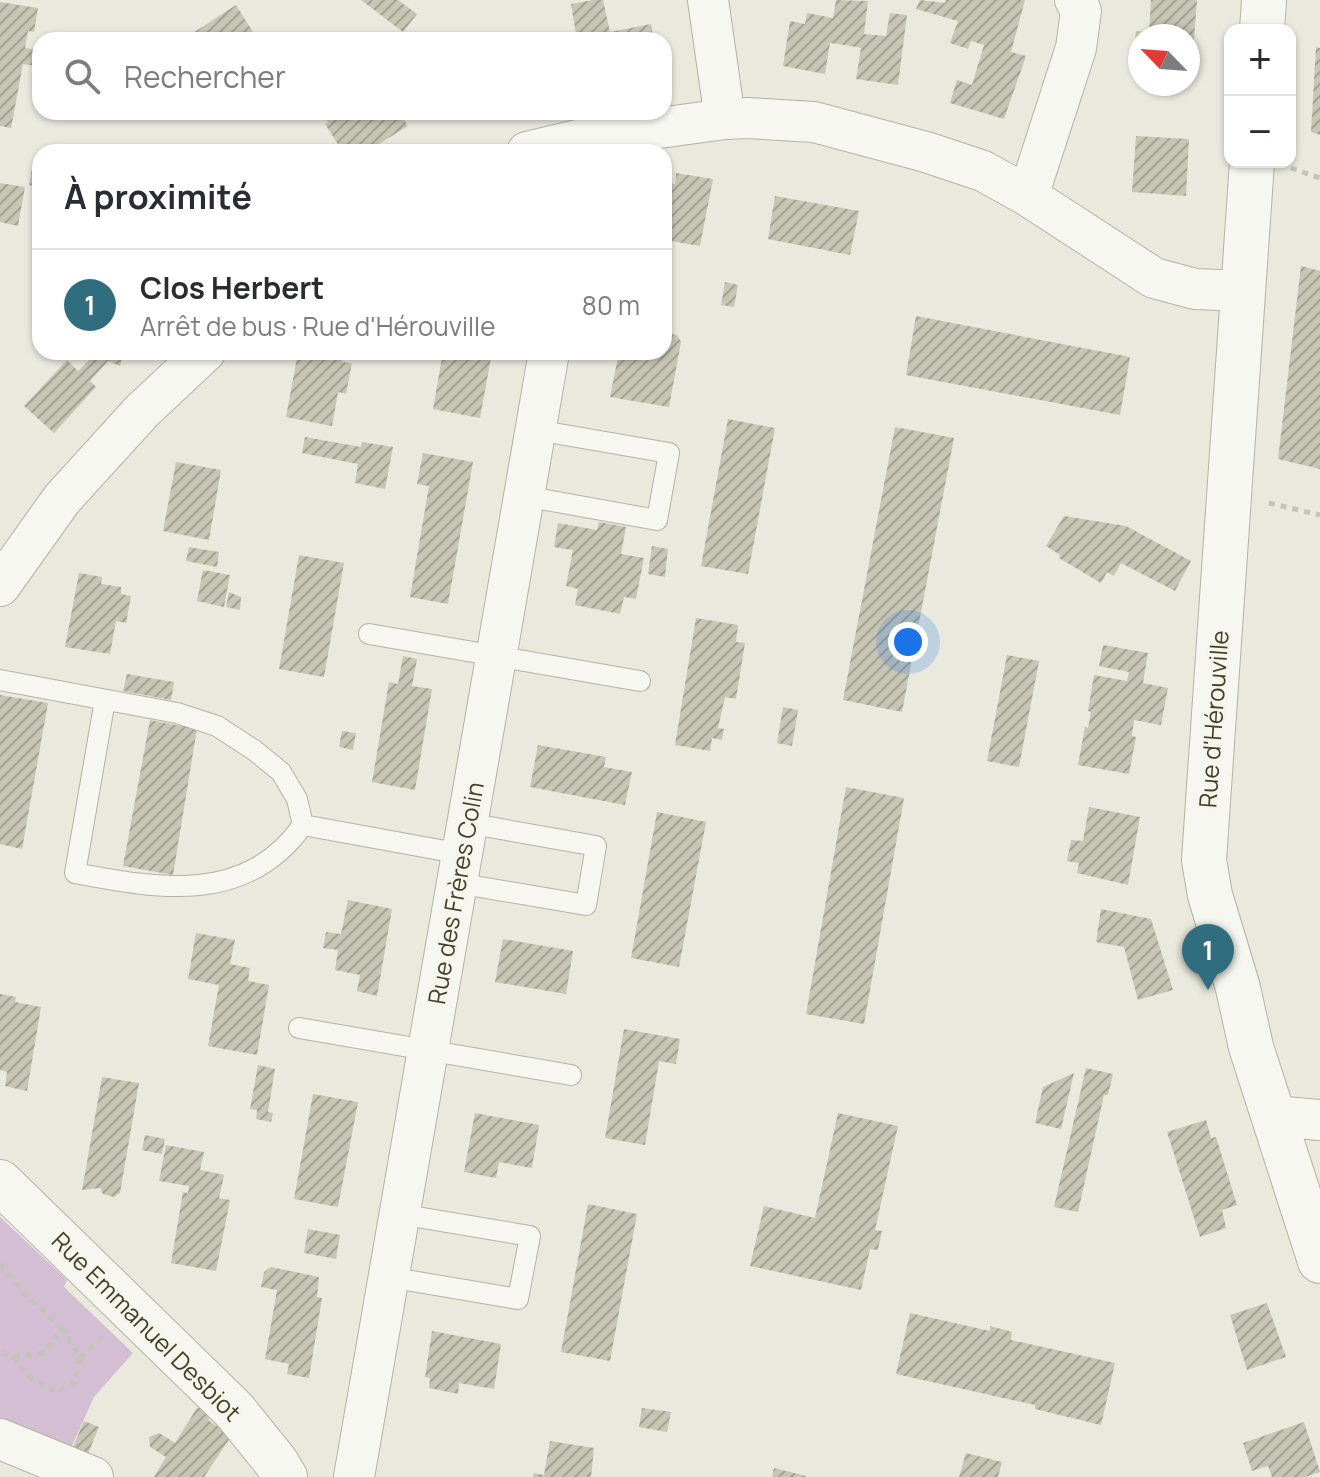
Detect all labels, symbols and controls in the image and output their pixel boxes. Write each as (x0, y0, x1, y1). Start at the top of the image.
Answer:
north arrow (1128, 24, 1200, 96)
map controls (1224, 24, 1296, 168)
button: + (1224, 24, 1296, 96)
search box (32, 32, 672, 120)
icon: search (60, 54, 104, 98)
text: Rechercher (124, 56, 286, 97)
button: − (1224, 96, 1296, 168)
text: À proximité (64, 173, 252, 219)
text: Clos Herbert (140, 267, 324, 308)
text: 1 (84, 287, 96, 323)
text: 80 m (582, 287, 640, 323)
text: Arrêt de bus · Rue d'Hérouville (140, 308, 495, 344)
your location (888, 622, 928, 662)
street label: Rue d'Hérouville (1190, 629, 1236, 809)
street label: Rue des Frères Colin (419, 779, 491, 1007)
pin: 1 (1182, 924, 1234, 990)
street label: Rue Emmanuel Desbiot (45, 1224, 249, 1428)

